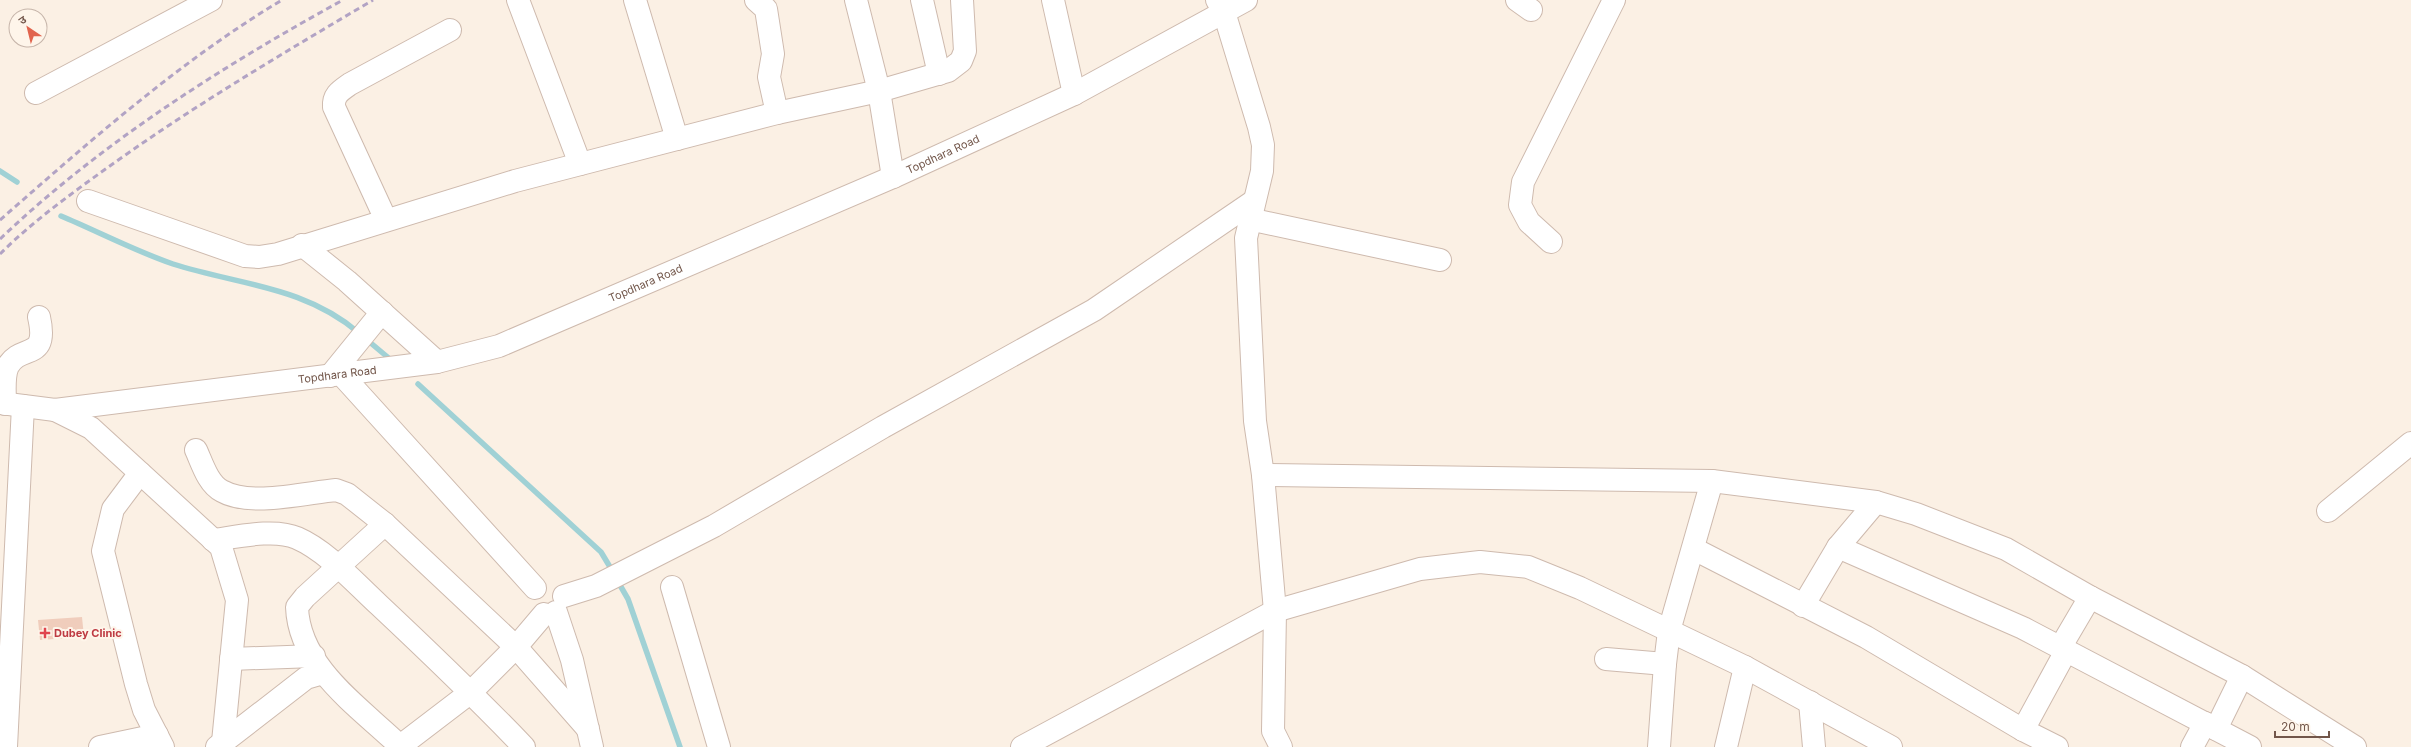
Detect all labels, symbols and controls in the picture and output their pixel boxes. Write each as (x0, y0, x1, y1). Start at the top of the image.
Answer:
north arrow (8, 8, 48, 48)
text: उ (16, 12, 29, 27)
street label: Topdhara Road (904, 131, 982, 177)
street label: Topdhara Road (607, 261, 685, 305)
street label: Topdhara Road (297, 363, 377, 386)
place label: Dubey Clinic (54, 626, 122, 640)
marker: Dubey Clinic (39, 627, 51, 639)
scale bar (2275, 713, 2329, 739)
text: 20 m (2281, 719, 2310, 734)

